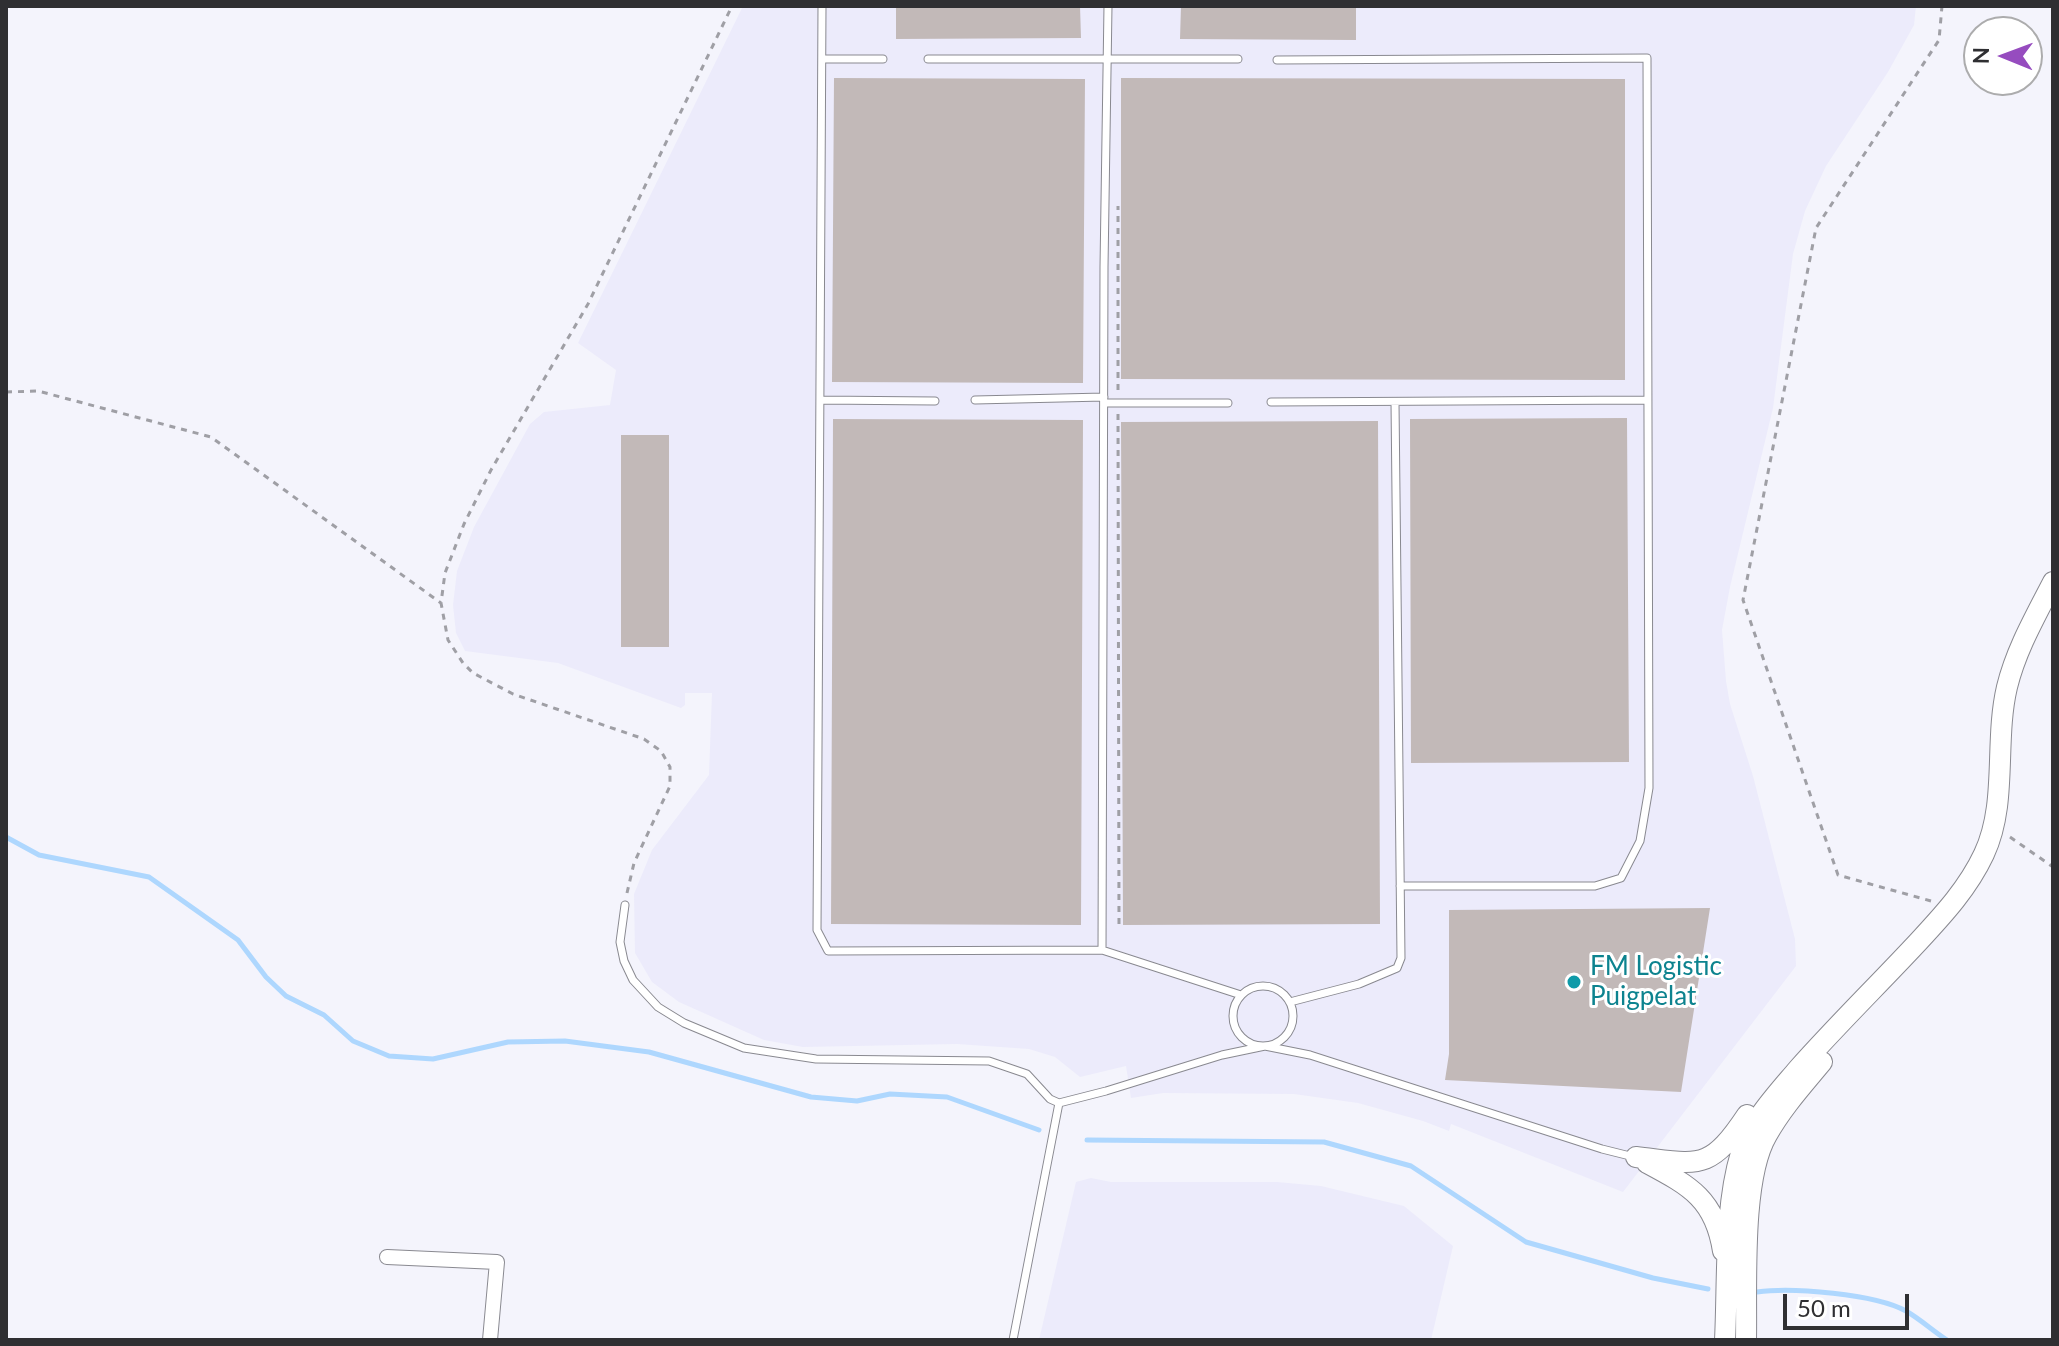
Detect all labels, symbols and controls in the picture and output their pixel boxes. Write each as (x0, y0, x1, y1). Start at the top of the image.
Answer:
north arrow (1963, 16, 2043, 96)
text: N (1967, 47, 1994, 64)
place label: FM Logistic Puigpelat (1590, 951, 1722, 1012)
marker: FM Logistic Puigpelat (1565, 973, 1583, 991)
scale bar (1787, 1278, 1913, 1328)
text: 50 m (1797, 1293, 1851, 1322)

